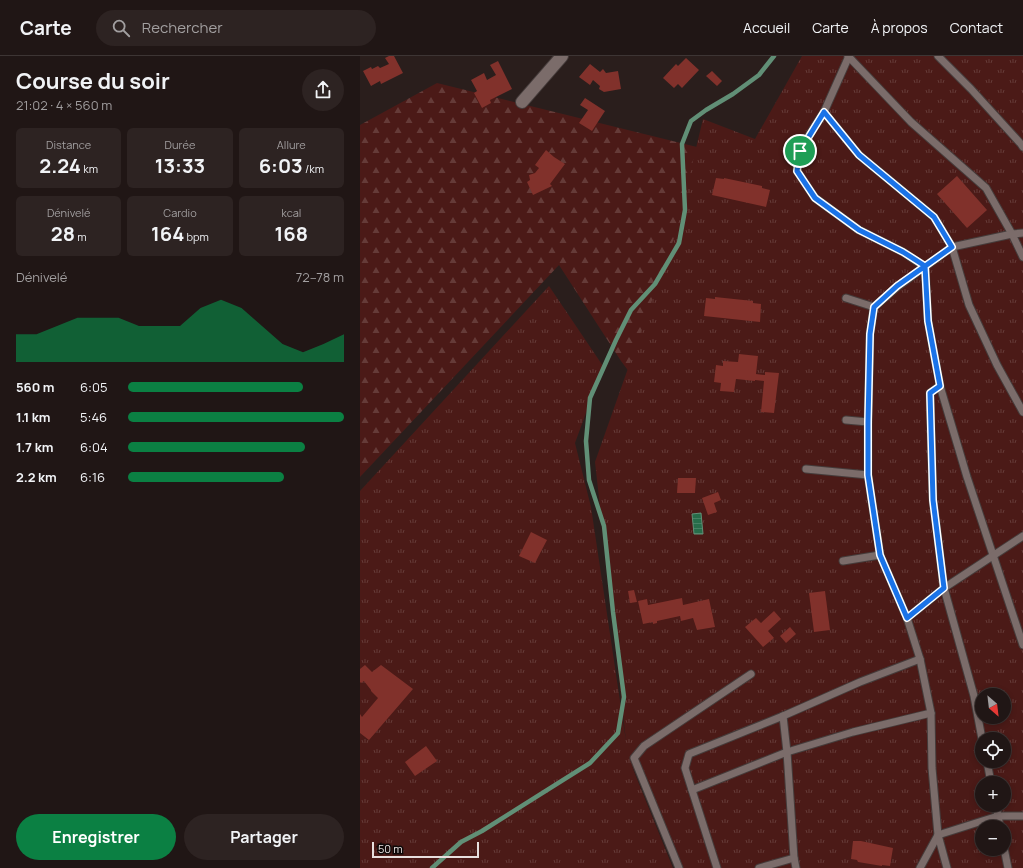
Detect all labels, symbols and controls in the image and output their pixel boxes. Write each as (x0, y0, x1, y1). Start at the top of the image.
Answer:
search box (96, 10, 376, 46)
text: Carte (20, 15, 72, 41)
icon: search (110, 17, 132, 39)
text: Rechercher (142, 17, 223, 38)
text: Accueil (743, 18, 790, 37)
text: Carte (812, 18, 849, 37)
text: À propos (871, 18, 928, 37)
text: Contact (950, 18, 1003, 37)
text: Course du soir (16, 66, 170, 96)
button: share (302, 69, 344, 111)
text: 21:02 · 4 × 560 m (16, 96, 112, 114)
pin (783, 134, 817, 168)
text: Distance (46, 137, 91, 152)
text: Durée (165, 137, 195, 152)
text: Allure (277, 137, 306, 152)
icon: arrive (789, 140, 811, 162)
text: 2.24 (39, 152, 81, 179)
text: 13:33 (155, 152, 205, 179)
text: 6:03 (259, 152, 303, 179)
text: km (81, 161, 98, 176)
text: /km (303, 161, 324, 176)
text: Dénivelé (47, 205, 90, 220)
text: Cardio (163, 205, 197, 220)
text: kcal (281, 205, 301, 220)
text: 28 (51, 220, 75, 247)
text: 164 (151, 220, 184, 247)
text: 168 (275, 220, 308, 247)
text: m (75, 229, 87, 244)
text: bpm (184, 229, 209, 244)
text: Dénivelé (16, 268, 67, 286)
text: 72–78 m (296, 268, 344, 286)
text: 560 m (16, 378, 55, 396)
text: 6:05 (80, 378, 107, 396)
text: 1.1 km (16, 408, 51, 426)
text: 5:46 (80, 408, 107, 426)
text: 1.7 km (16, 438, 53, 456)
text: 6:04 (80, 438, 108, 456)
text: 2.2 km (16, 468, 57, 486)
text: 6:16 (80, 468, 105, 486)
north arrow (975, 688, 1011, 724)
map controls (975, 688, 1011, 856)
button: locate (975, 732, 1011, 768)
button: + (975, 776, 1011, 812)
button: Enregistrer (16, 814, 176, 860)
button: Partager (184, 814, 344, 860)
button: − (975, 820, 1011, 856)
scale bar (372, 840, 479, 859)
text: 50 m (378, 841, 403, 856)

